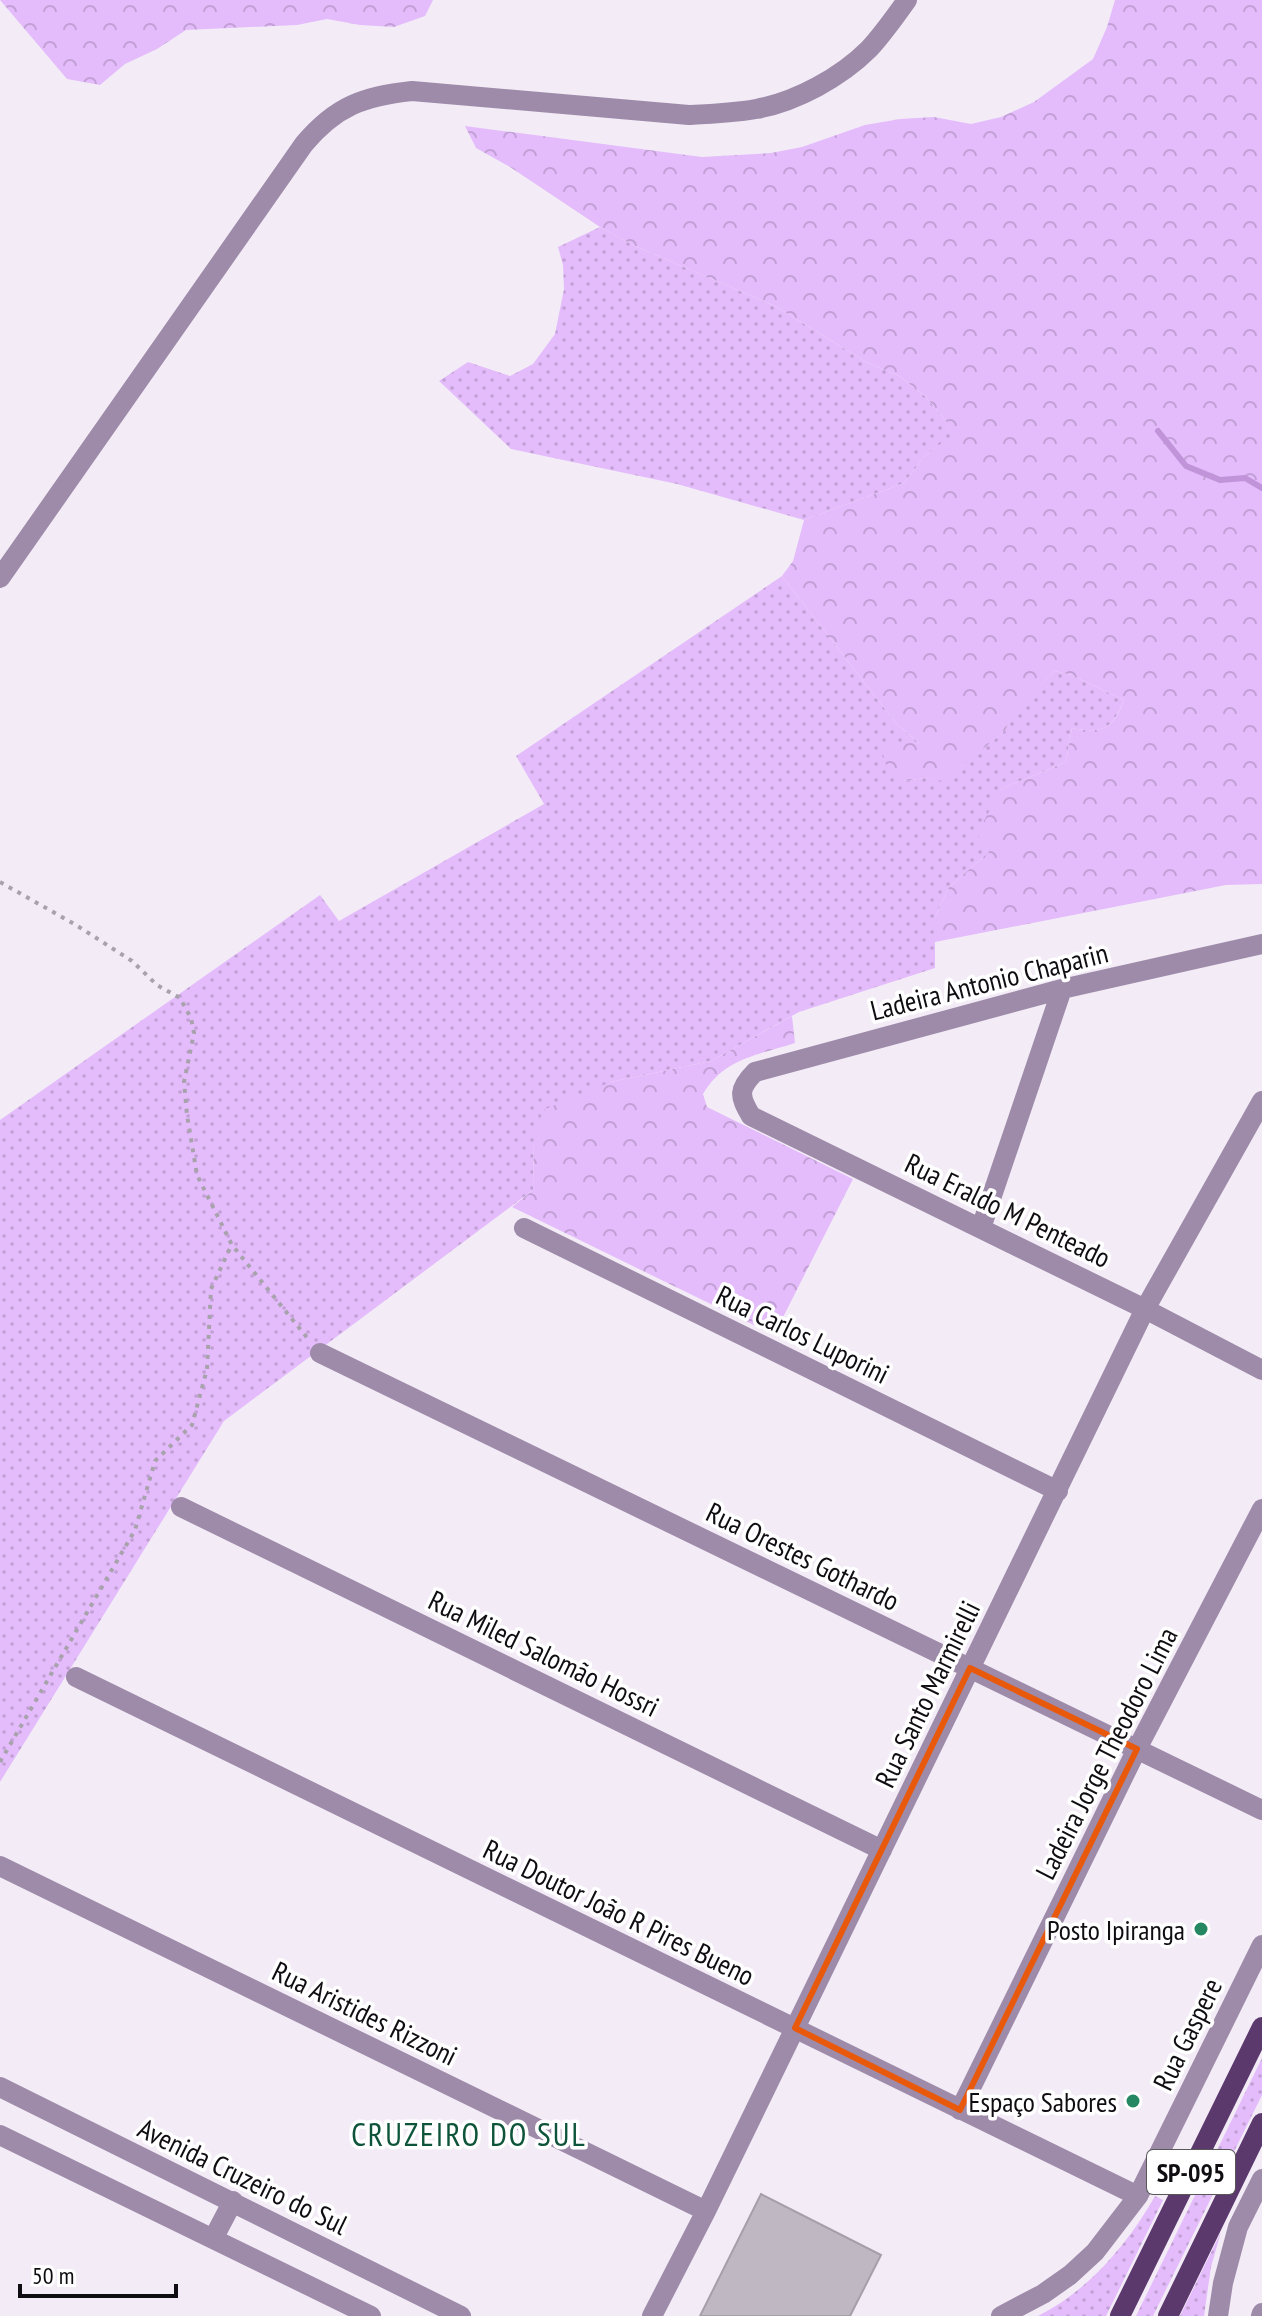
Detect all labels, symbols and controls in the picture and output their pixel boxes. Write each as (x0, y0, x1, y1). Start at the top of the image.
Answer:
street label: Ladeira Antonio Chaparin (866, 934, 1112, 1028)
street label: Rua Eraldo M Penteado (899, 1144, 1117, 1276)
street label: Rua Carlos Luporini (710, 1276, 896, 1392)
street label: Rua Orestes Gothardo (700, 1493, 906, 1619)
street label: Rua Miled Salomão Hossri (423, 1581, 665, 1725)
street label: Rua Santo Marmirelli (866, 1595, 988, 1793)
street label: Ladeira Jorge Theodoro Lima (1026, 1621, 1186, 1885)
street label: Rua Doutor João R Pires Bueno (477, 1830, 761, 1994)
place label: Posto Ipiranga (1047, 1911, 1185, 1948)
marker: Posto Ipiranga (1192, 1920, 1210, 1938)
street label: Rua Aristides Rizzoni (267, 1952, 463, 2074)
street label: Rua Gaspere (1144, 1972, 1230, 2096)
place label: Espaço Sabores (968, 2083, 1117, 2120)
marker: Espaço Sabores (1124, 2092, 1142, 2110)
street label: Avenida Cruzeiro do Sul (132, 2109, 354, 2243)
district label: CRUZEIRO DO SUL (351, 2113, 587, 2155)
road number: SP-095 (1147, 2150, 1235, 2194)
scale bar (20, 2248, 176, 2298)
text: 50 m (32, 2260, 74, 2291)

